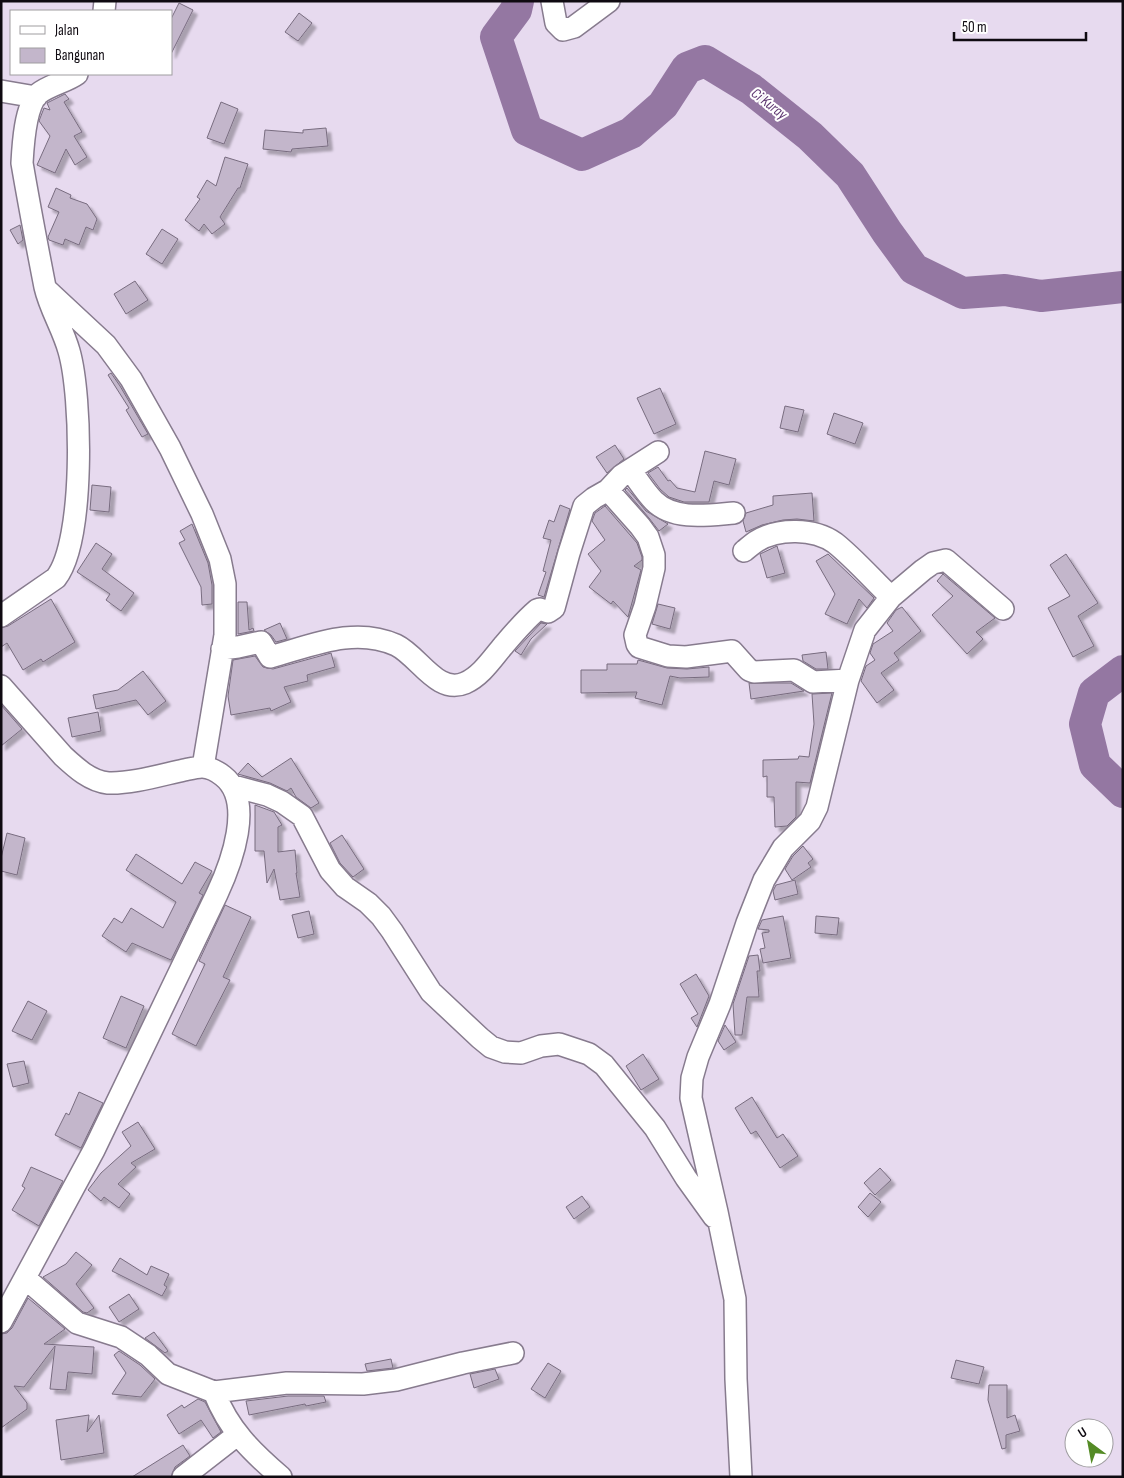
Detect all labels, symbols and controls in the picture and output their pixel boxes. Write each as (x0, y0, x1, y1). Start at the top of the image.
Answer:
legend (10, 10, 172, 75)
scale bar (954, 10, 1086, 42)
text: 50 m (962, 18, 987, 37)
text: Jalan (54, 21, 79, 40)
text: Bangunan (55, 46, 105, 65)
water label: Ci Kuray (747, 84, 792, 125)
north arrow (1064, 1418, 1114, 1468)
text: U (1075, 1423, 1090, 1442)

